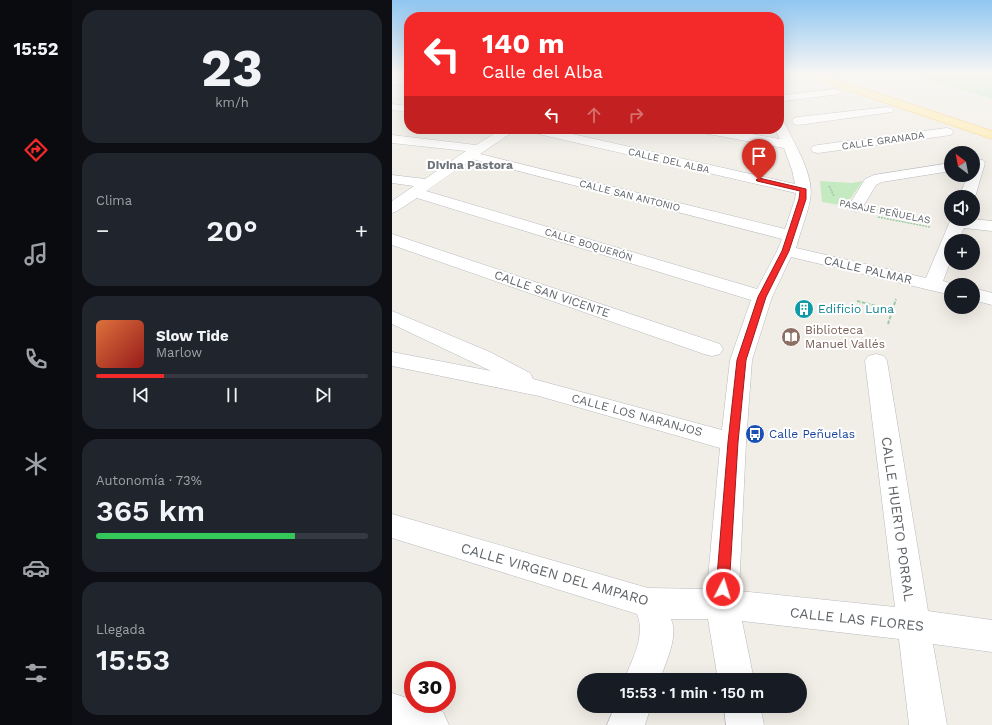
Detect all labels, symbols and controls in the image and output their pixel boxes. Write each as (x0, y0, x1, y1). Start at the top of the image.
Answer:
text: 140 m (482, 27, 565, 60)
icon: left (416, 28, 468, 80)
text: 15:52 (14, 38, 58, 59)
text: 23 (201, 38, 263, 99)
text: Calle del Alba (482, 61, 603, 82)
text: km/h (215, 95, 249, 110)
icon: left (541, 104, 563, 126)
icon: ahead (583, 104, 605, 126)
icon: right (625, 104, 647, 126)
street label: CALLE GRANADA (841, 129, 925, 152)
icon: directions (22, 136, 50, 164)
pin (742, 139, 776, 180)
icon: arrive (748, 145, 770, 167)
street label: CALLE DEL ALBA (627, 146, 711, 175)
north arrow (944, 146, 980, 182)
map controls (944, 146, 980, 314)
district label: Divina Pastora (427, 158, 513, 172)
street label: CALLE SAN ANTONIO (578, 178, 681, 213)
button: sound (944, 190, 980, 226)
text: Clima (96, 193, 132, 208)
street label: PASAJE PEÑUELAS (838, 197, 931, 226)
text: 20° (206, 213, 258, 248)
text: − (96, 218, 109, 243)
text: + (355, 218, 368, 243)
street label: CALLE BOQUERÓN (543, 226, 634, 263)
button: + (944, 234, 980, 270)
icon: music (22, 240, 50, 268)
street label: CALLE PALMAR (822, 253, 914, 287)
street label: CALLE SAN VICENTE (492, 268, 612, 320)
button: − (944, 278, 980, 314)
building icon: Edificio Luna (793, 298, 815, 320)
place label: Edificio Luna (818, 302, 894, 316)
place label: Biblioteca Manuel Vallés (805, 323, 885, 351)
library icon: Biblioteca Manuel Vallés (780, 326, 802, 348)
text: Slow Tide (156, 327, 229, 345)
icon: phone (22, 345, 50, 373)
text: Marlow (156, 345, 202, 360)
icon: previous (130, 384, 152, 406)
icon: pause (221, 384, 243, 406)
icon: next (312, 384, 334, 406)
street label: CALLE LOS NARANJOS (570, 391, 704, 439)
bus stop icon: Calle Peñuelas (744, 423, 766, 445)
place label: Calle Peñuelas (769, 427, 855, 441)
street label: CALLE HUERTO PORRAL (879, 436, 917, 602)
icon: climate (22, 450, 50, 478)
text: Autonomía · 73% (96, 473, 202, 488)
text: 365 km (96, 493, 205, 528)
street label: CALLE VIRGEN DEL AMPARO (459, 539, 651, 609)
icon: car (22, 554, 50, 582)
position arrow (702, 568, 744, 610)
street label: CALLE LAS FLORES (789, 604, 925, 634)
text: Llegada (96, 622, 145, 637)
text: 15:53 (96, 642, 170, 677)
icon: filters (22, 659, 50, 687)
speed limit sign: 30 (404, 661, 456, 713)
text: 15:53 · 1 min · 150 m (620, 684, 764, 702)

